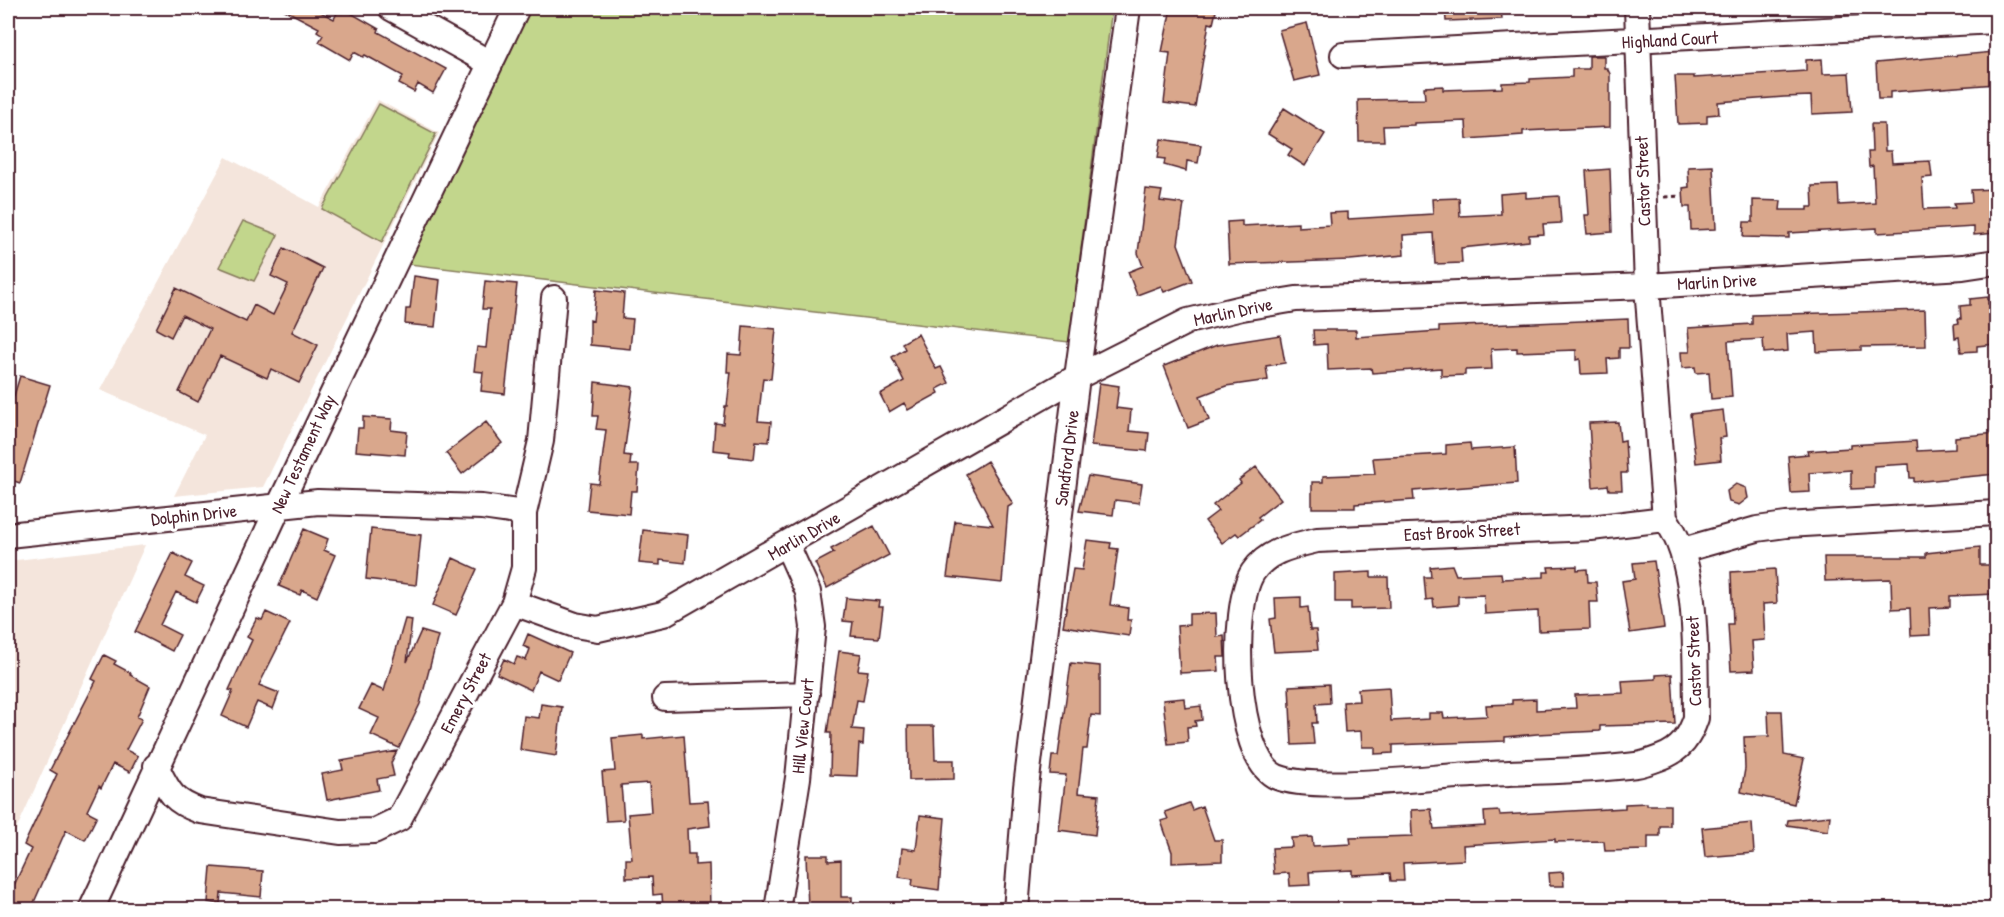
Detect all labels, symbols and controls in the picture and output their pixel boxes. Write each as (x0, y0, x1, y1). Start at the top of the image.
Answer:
street label: Highland Court (1621, 24, 1720, 55)
street label: Castor Street (1628, 135, 1657, 227)
street label: Marlin Drive (1677, 267, 1757, 296)
street label: Marlin Drive (1191, 291, 1274, 332)
street label: New Testament Way (264, 390, 341, 517)
street label: Sandford Drive (1048, 409, 1085, 507)
street label: Dolphin Drive (150, 498, 238, 531)
street label: Marlin Drive (763, 505, 844, 566)
street label: East Brook Street (1403, 516, 1522, 547)
street label: Castor Street (1679, 615, 1708, 707)
street label: Emery Street (434, 647, 498, 737)
street label: Hill View Court (785, 676, 820, 775)

